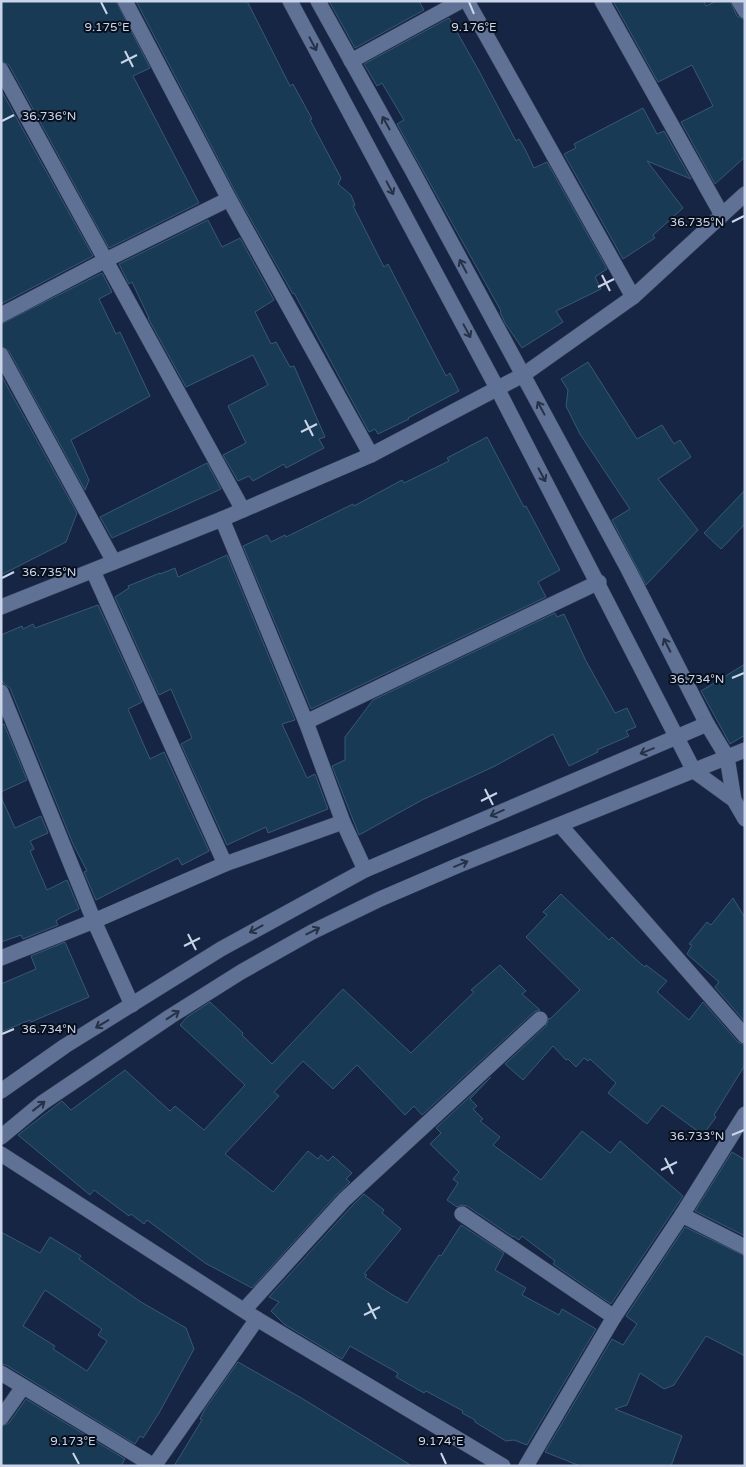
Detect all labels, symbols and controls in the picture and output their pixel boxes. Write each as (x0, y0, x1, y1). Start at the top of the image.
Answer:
text: 9.175°E (84, 20, 130, 34)
text: 9.176°E (451, 20, 497, 34)
one-way arrow (308, 37, 318, 52)
text: 36.736°N (22, 109, 76, 123)
one-way arrow (381, 116, 390, 131)
one-way arrow (385, 180, 395, 195)
text: 36.735°N (670, 215, 724, 229)
one-way arrow (458, 258, 468, 273)
one-way arrow (462, 323, 472, 338)
one-way arrow (536, 401, 546, 416)
one-way arrow (537, 467, 547, 482)
text: 36.735°N (22, 565, 76, 579)
one-way arrow (662, 637, 672, 652)
text: 36.734°N (670, 672, 724, 686)
one-way arrow (639, 747, 654, 756)
one-way arrow (489, 810, 504, 819)
one-way arrow (453, 859, 468, 869)
one-way arrow (249, 925, 263, 935)
one-way arrow (305, 926, 320, 936)
one-way arrow (166, 1010, 180, 1020)
one-way arrow (96, 1019, 110, 1029)
text: 36.734°N (22, 1022, 76, 1036)
one-way arrow (32, 1101, 45, 1112)
text: 36.733°N (670, 1129, 724, 1143)
text: 9.173°E (50, 1434, 96, 1448)
text: 9.174°E (418, 1434, 464, 1448)

